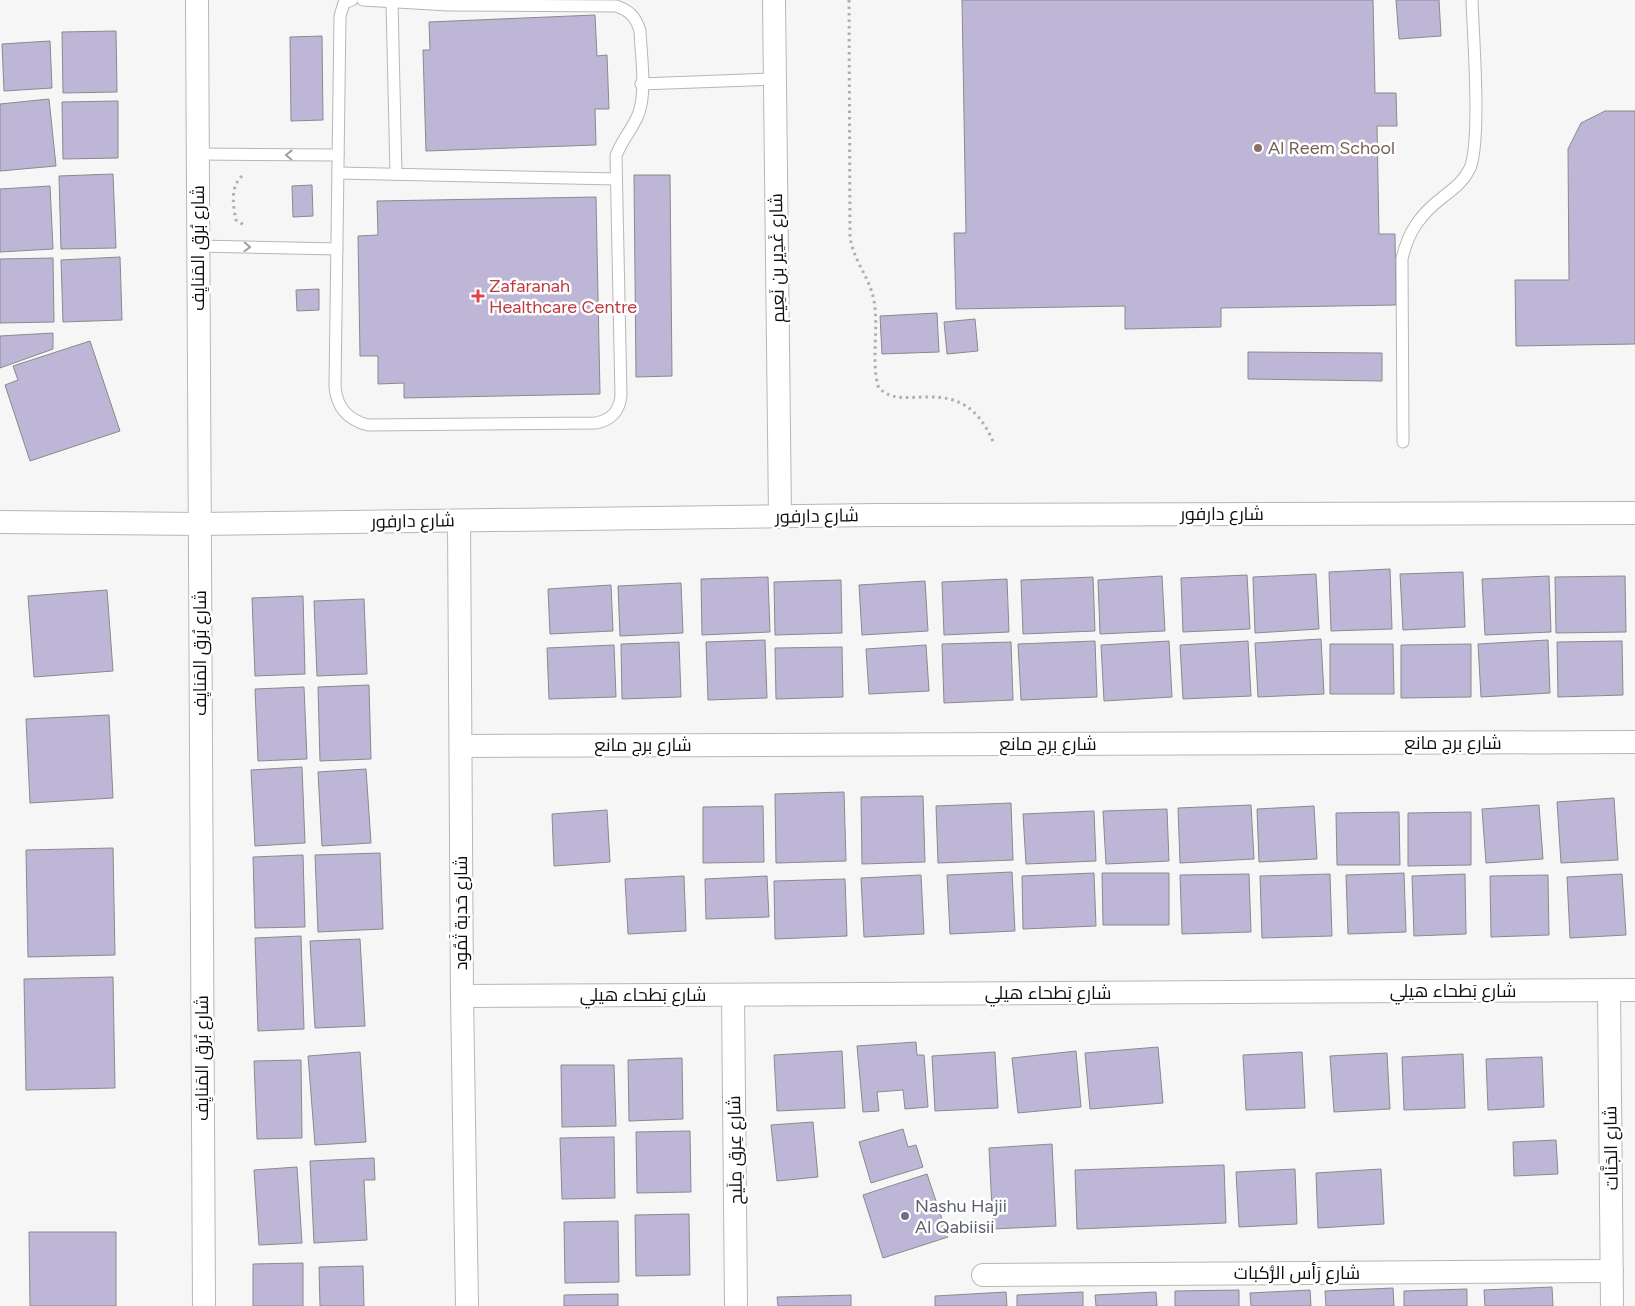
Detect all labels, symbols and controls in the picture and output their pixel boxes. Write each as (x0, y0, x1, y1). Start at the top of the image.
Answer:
place label: Al Reem School (1268, 137, 1395, 159)
marker: Al Reem School (1252, 142, 1264, 154)
one-way arrow (285, 150, 292, 160)
street label: شارع بُرق المَنايِف (187, 185, 210, 311)
street label: شارع غَدِير بن نَعِيم (765, 193, 790, 323)
one-way arrow (243, 242, 251, 252)
place label: Zafaranah Healthcare Centre (489, 275, 637, 318)
marker: Zafaranah Healthcare Centre (471, 289, 485, 303)
street label: شارع دارفور (1179, 503, 1264, 526)
street label: شارع دارفور (774, 504, 859, 529)
street label: شارع دارفور (370, 509, 455, 534)
street label: شارع بُرق المَنايِف (189, 590, 212, 716)
street label: شارع برج مانع (1404, 732, 1502, 755)
street label: شارع برج مانع (999, 733, 1097, 756)
street label: شارع برج مانع (594, 734, 692, 757)
street label: شارع حَدبة ثَمُود (449, 856, 473, 970)
street label: شارع بَطحاء هيلي (1390, 980, 1516, 1005)
street label: شارع بَطحاء هيلي (985, 982, 1111, 1007)
street label: شارع بَطحاء هيلي (580, 984, 706, 1009)
street label: شارع بُرق المَنايِف (191, 995, 214, 1121)
street label: شارع عِرق مِلَيح (723, 1095, 748, 1205)
street label: شارع الجَنَّات (1599, 1105, 1624, 1191)
place label: Nashu Hajii Al Qabiisii (915, 1195, 1007, 1238)
marker: Nashu Hajii Al Qabiisii (899, 1210, 911, 1222)
street label: شارع رَأس الرُّكبات (1234, 1262, 1360, 1285)

